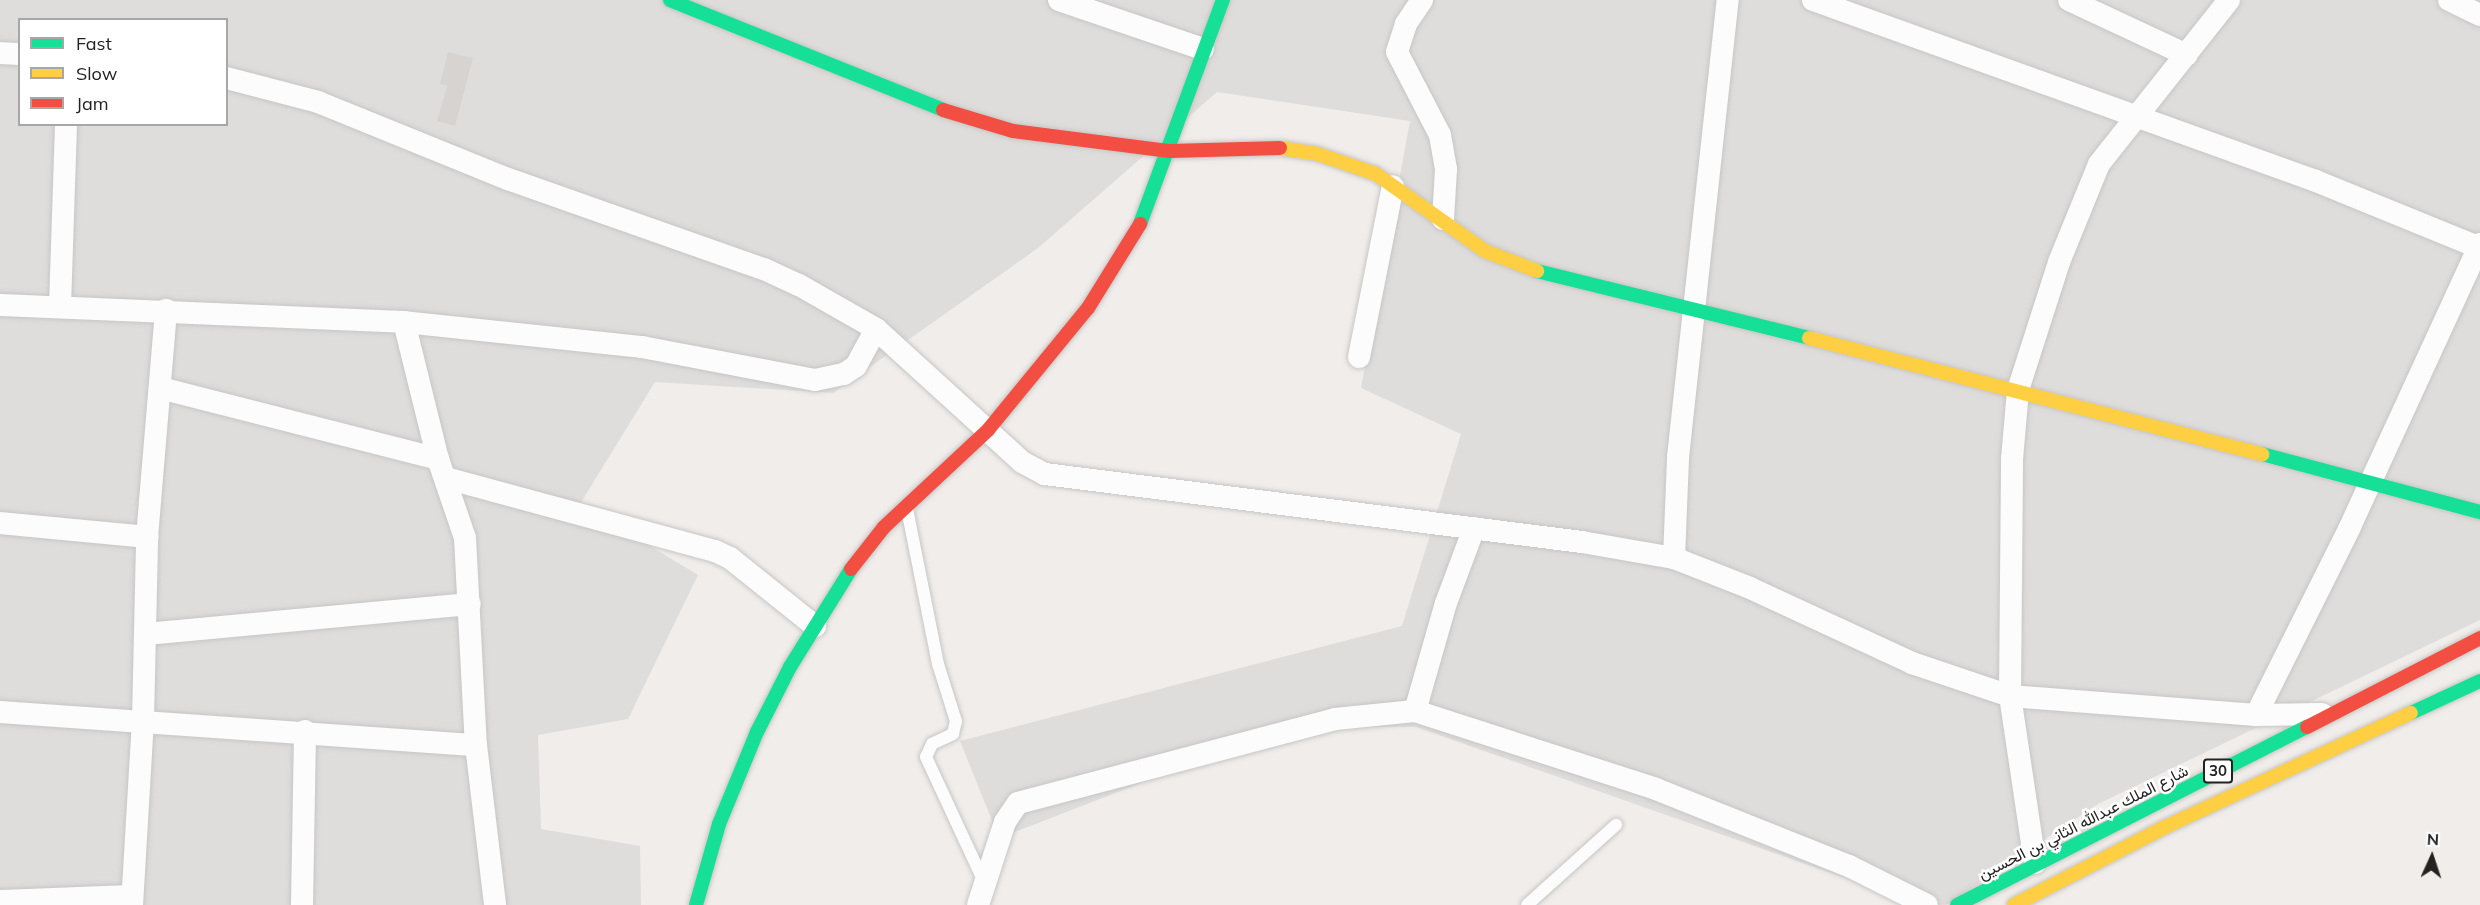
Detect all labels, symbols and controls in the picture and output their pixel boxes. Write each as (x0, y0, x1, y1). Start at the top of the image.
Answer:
legend (18, 18, 228, 126)
text: Fast (76, 32, 112, 55)
text: Slow (76, 62, 117, 85)
text: Jam (76, 92, 109, 115)
road number: 30 (2203, 759, 2233, 783)
street label: شارع الملك عبدالله الثاني بن الحسين (1975, 761, 2191, 883)
north arrow (2402, 827, 2462, 887)
text: N (2426, 829, 2440, 849)

